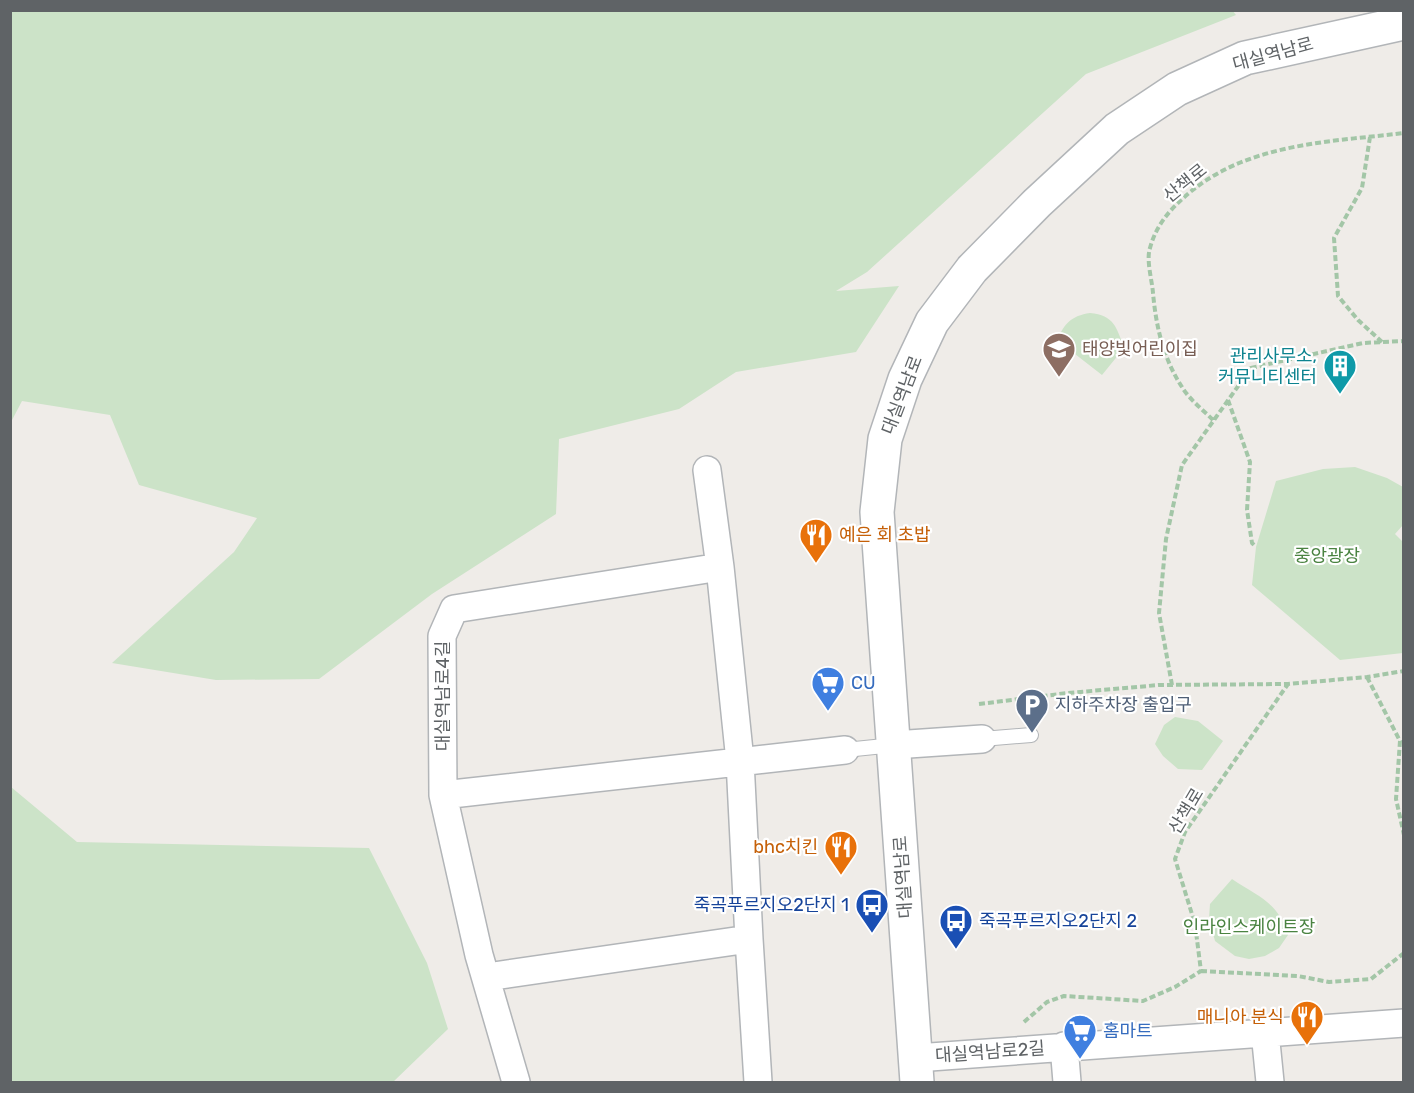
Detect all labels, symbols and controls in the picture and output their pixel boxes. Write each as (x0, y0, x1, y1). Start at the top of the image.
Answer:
street label: 대실역남로 (1230, 33, 1316, 75)
street label: 산책로 (1159, 159, 1211, 207)
school or university icon: 태양빛어린이집 (1041, 331, 1077, 378)
place label: 태양빛어린이집 (1082, 338, 1198, 360)
place label: 관리사무소, 커뮤니티센터 (1218, 345, 1317, 388)
building icon: 관리사무소, 커뮤니티센터 (1322, 348, 1358, 395)
street label: 대실역남로 (877, 352, 927, 438)
restaurant icon: 예은 회 초밥 (798, 517, 834, 564)
place label: 예은 회 초밥 (839, 524, 931, 546)
park label: 중앙광장 (1294, 545, 1360, 567)
street label: 대실역남로4길 (432, 641, 454, 751)
supermarket icon: CU (810, 665, 846, 712)
place label: CU (851, 672, 876, 694)
parking icon: 지하주차장 출입구 (1014, 687, 1050, 734)
place label: 지하주차장 출입구 (1055, 694, 1192, 716)
street label: 산책로 (1164, 784, 1208, 838)
restaurant icon: bhc치킨 (823, 829, 859, 876)
street label: 대실역남로 (889, 835, 917, 919)
place label: bhc치킨 (753, 836, 818, 858)
bus stop icon: 죽곡푸르지오2단지 1 (854, 887, 890, 934)
place label: 죽곡푸르지오2단지 1 (694, 894, 849, 916)
bus stop icon: 죽곡푸르지오2단지 2 (938, 903, 974, 950)
place label: 죽곡푸르지오2단지 2 (979, 910, 1137, 932)
park label: 인라인스케이트장 (1183, 916, 1315, 938)
restaurant icon: 매니아 분식 (1289, 999, 1325, 1046)
place label: 매니아 분식 (1197, 1006, 1284, 1028)
supermarket icon: 홈마트 (1062, 1013, 1098, 1060)
place label: 홈마트 (1103, 1020, 1153, 1042)
street label: 대실역남로2길 (934, 1037, 1046, 1067)

